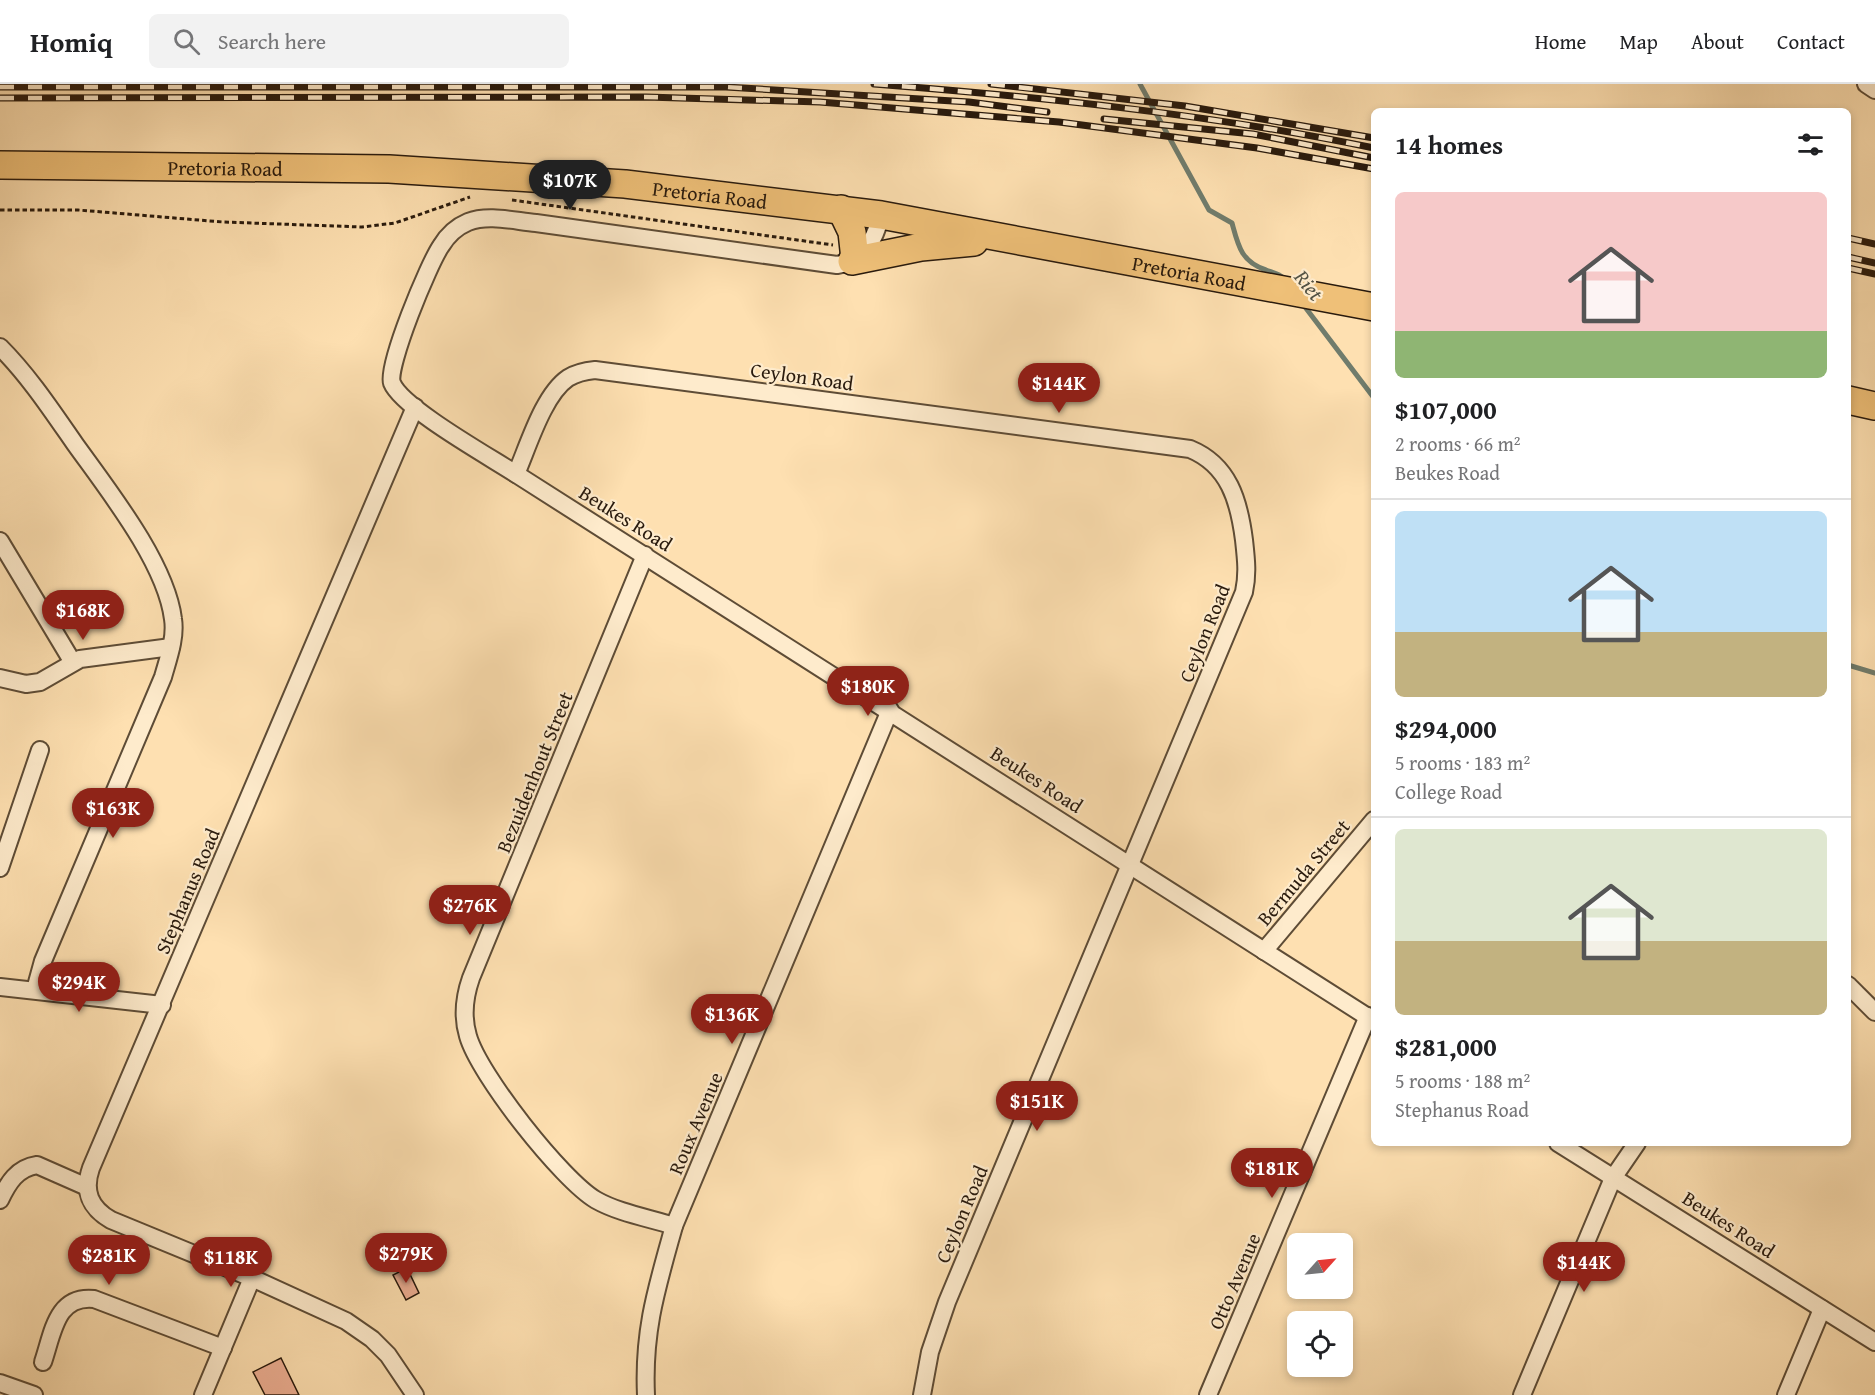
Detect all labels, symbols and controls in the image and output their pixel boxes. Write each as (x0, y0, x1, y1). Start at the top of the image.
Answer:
search box (149, 14, 569, 68)
text: Homiq (30, 21, 113, 62)
icon: search (170, 25, 203, 58)
text: Search here (218, 25, 326, 57)
text: Home (1535, 26, 1586, 57)
text: Map (1619, 26, 1658, 57)
text: About (1691, 26, 1744, 57)
text: Contact (1777, 26, 1845, 57)
text: 14 homes (1395, 125, 1503, 164)
icon: filters (1794, 128, 1827, 161)
street label: Pretoria Road (167, 152, 283, 182)
pin: $107K (528, 160, 612, 211)
text: $107K (543, 165, 597, 194)
street label: Pretoria Road (651, 173, 769, 216)
icon: home (1557, 231, 1665, 339)
street label: Pretoria Road (1130, 248, 1249, 297)
water label: Riet (1286, 262, 1331, 307)
street label: Ceylon Road (749, 354, 856, 398)
pin: $144K (1017, 363, 1101, 414)
text: $144K (1032, 368, 1086, 397)
text: $107,000 (1395, 390, 1497, 429)
text: 2 rooms · 66 m² (1395, 429, 1521, 458)
text: Beukes Road (1395, 458, 1500, 487)
street label: Beukes Road (574, 478, 678, 558)
icon: home (1557, 550, 1665, 658)
street label: Ceylon Road (1171, 579, 1237, 686)
pin: $168K (41, 590, 125, 641)
text: $168K (56, 595, 110, 624)
pin: $180K (826, 666, 910, 717)
text: $180K (841, 671, 895, 700)
street label: Bezuidenhout Street (488, 687, 580, 857)
text: $294,000 (1395, 709, 1497, 748)
street label: Beukes Road (985, 738, 1089, 820)
text: 5 rooms · 183 m² (1395, 748, 1530, 777)
text: College Road (1395, 777, 1502, 806)
pin: $163K (71, 788, 155, 839)
text: $163K (86, 793, 140, 822)
street label: Bermuda Street (1250, 812, 1356, 932)
street label: Stephanus Road (147, 823, 227, 958)
icon: home (1557, 868, 1665, 976)
pin: $276K (428, 885, 512, 936)
text: $276K (443, 890, 497, 919)
pin: $294K (37, 962, 121, 1013)
text: $294K (52, 967, 106, 996)
pin: $136K (690, 994, 774, 1045)
text: $136K (705, 999, 759, 1028)
text: $281,000 (1395, 1027, 1497, 1066)
text: 5 rooms · 188 m² (1395, 1066, 1530, 1095)
street label: Roux Avenue (660, 1067, 730, 1179)
pin: $151K (995, 1081, 1079, 1132)
text: $151K (1010, 1086, 1064, 1115)
text: Stephanus Road (1395, 1095, 1529, 1124)
pin: $181K (1230, 1148, 1314, 1199)
text: $181K (1245, 1153, 1299, 1182)
street label: Ceylon Road (927, 1160, 995, 1267)
street label: Beukes Road (1677, 1183, 1781, 1265)
street label: Otto Avenue (1201, 1228, 1267, 1334)
pin: $279K (364, 1233, 448, 1284)
north arrow (1287, 1233, 1353, 1299)
map controls (1287, 1233, 1353, 1377)
pin: $281K (67, 1235, 151, 1286)
pin: $118K (189, 1237, 273, 1288)
text: $279K (379, 1238, 433, 1267)
text: $281K (82, 1240, 136, 1269)
text: $118K (204, 1242, 258, 1271)
pin: $144K (1542, 1242, 1626, 1293)
text: $144K (1557, 1247, 1611, 1276)
button: locate (1287, 1311, 1353, 1377)

